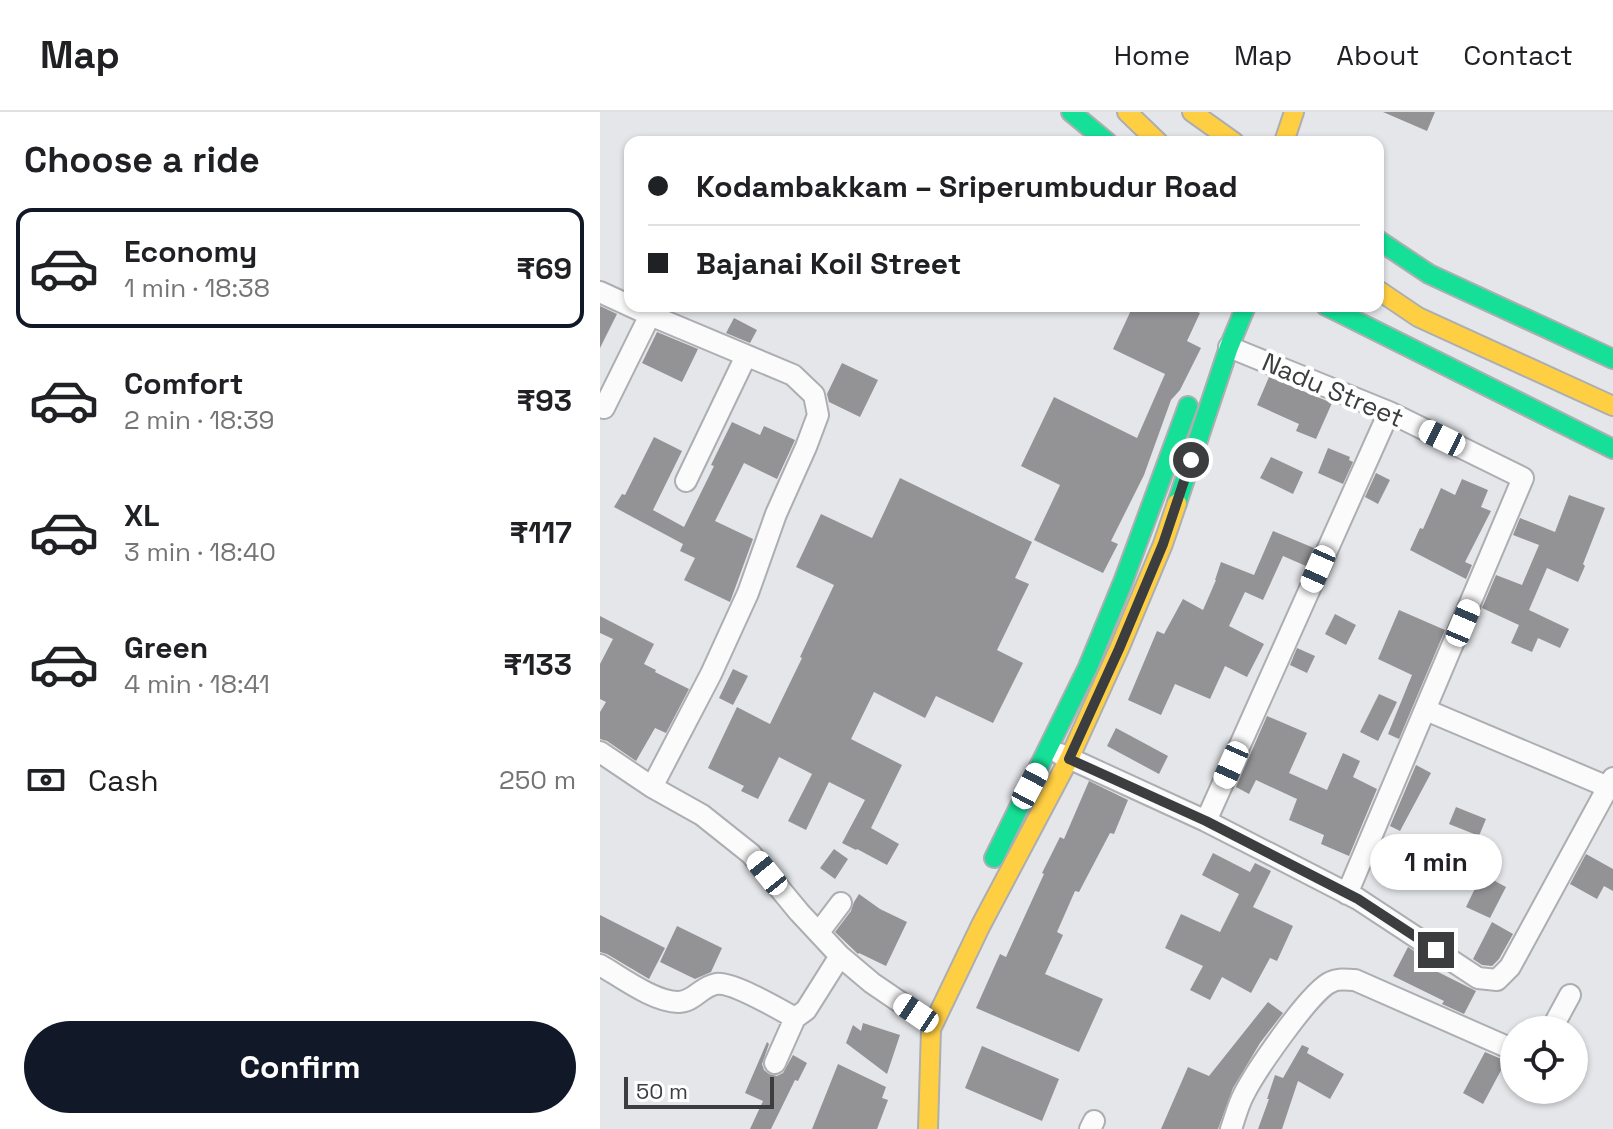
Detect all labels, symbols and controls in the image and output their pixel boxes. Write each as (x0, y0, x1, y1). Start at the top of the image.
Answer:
text: Map (40, 31, 120, 79)
text: Home (1114, 37, 1190, 73)
text: Map (1234, 37, 1292, 73)
text: About (1336, 37, 1419, 73)
text: Contact (1463, 37, 1573, 73)
text: Choose a ride (24, 137, 260, 183)
text: Kodambakkam – Sriperumbudur Road (696, 167, 1238, 206)
icon: car (28, 232, 100, 304)
text: Economy (124, 232, 257, 271)
text: Bajanai Koil Street (696, 244, 961, 283)
text: ₹69 (516, 249, 572, 288)
text: 1 min · 18:38 (124, 271, 270, 305)
street label: Nadu Street (1257, 345, 1409, 435)
icon: car (28, 364, 100, 436)
text: Comfort (124, 364, 243, 403)
text: ₹93 (517, 381, 572, 420)
text: 2 min · 18:39 (124, 403, 275, 437)
car (1415, 417, 1469, 459)
route start (1173, 442, 1209, 478)
icon: car (28, 496, 100, 568)
text: XL (124, 496, 160, 535)
text: ₹117 (510, 513, 572, 552)
text: 3 min · 18:40 (124, 535, 276, 569)
car (1297, 542, 1339, 596)
car (1443, 596, 1483, 650)
icon: car (28, 628, 100, 700)
text: Green (124, 628, 208, 667)
text: ₹133 (503, 645, 572, 684)
text: 4 min · 18:41 (124, 667, 270, 701)
car (1210, 738, 1252, 792)
icon: cash (24, 758, 68, 802)
car (1008, 759, 1052, 813)
text: Cash (88, 761, 159, 800)
text: 250 m (499, 763, 576, 797)
callout: 1 min (1370, 834, 1502, 890)
text: 1 min (1404, 845, 1468, 879)
car (743, 847, 791, 899)
route end (1418, 932, 1454, 968)
car (889, 990, 943, 1036)
map controls (1500, 1016, 1588, 1104)
button: locate (1500, 1016, 1588, 1104)
button: Confirm (24, 1021, 576, 1113)
scale bar (624, 1073, 774, 1109)
text: 50 m (636, 1077, 688, 1105)

